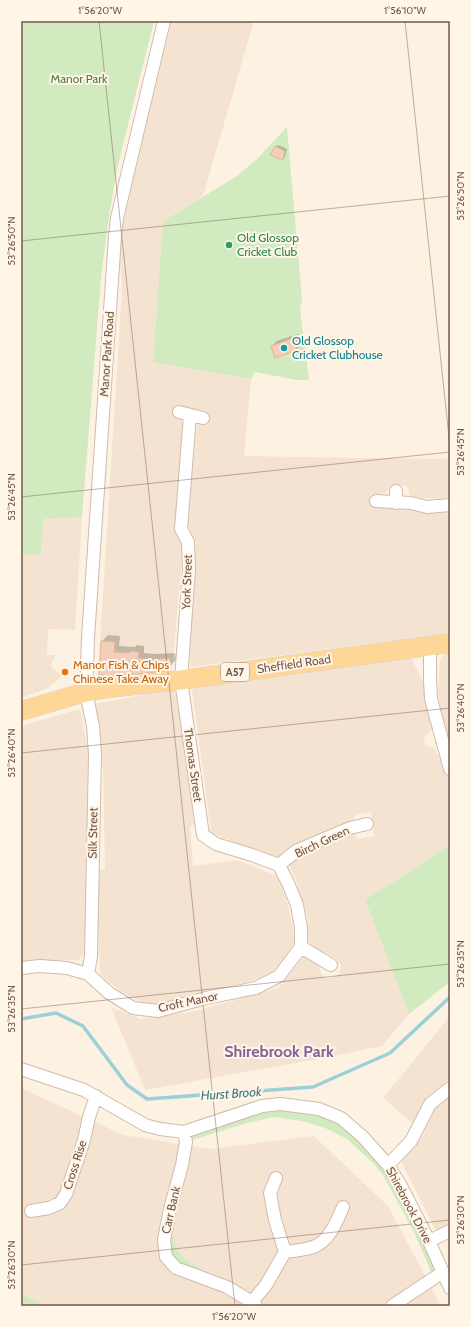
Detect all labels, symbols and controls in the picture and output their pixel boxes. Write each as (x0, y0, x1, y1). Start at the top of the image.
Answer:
text: 1°56'20"W (78, 4, 122, 17)
text: 1°56'10"W (384, 4, 426, 17)
park label: Manor Park (51, 71, 108, 86)
text: 53°26'50"N (454, 171, 467, 221)
text: 53°26'50"N (5, 216, 18, 266)
place label: Old Glossop Cricket Club (237, 230, 299, 259)
marker: Old Glossop Cricket Club (224, 240, 234, 250)
street label: Manor Park Road (96, 311, 117, 397)
place label: Old Glossop Cricket Clubhouse (292, 333, 383, 362)
marker: Old Glossop Cricket Clubhouse (279, 343, 289, 353)
text: 53°26'45"N (454, 428, 467, 476)
text: 53°26'45"N (5, 473, 18, 521)
street label: York Street (178, 554, 195, 611)
street label: Sheffield Road (256, 651, 332, 676)
place label: Manor Fish & Chips Chinese Take Away (73, 657, 169, 686)
road number: A57 (221, 663, 249, 681)
marker: Manor Fish & Chips Chinese Take Away (60, 667, 70, 677)
text: 53°26'40"N (454, 683, 467, 733)
street label: Thomas Street (181, 727, 206, 803)
text: 53°26'40"N (5, 728, 18, 778)
street label: Silk Street (85, 807, 100, 859)
street label: Birch Green (292, 822, 352, 861)
text: 53°26'35"N (454, 940, 467, 988)
text: 53°26'35"N (5, 985, 18, 1033)
street label: Croft Manor (157, 988, 219, 1015)
district label: Shirebrook Park (224, 1042, 334, 1061)
water label: Hurst Brook (200, 1083, 262, 1103)
street label: Cross Rise (60, 1138, 90, 1191)
street label: Shirebrook Drive (383, 1164, 436, 1245)
street label: Carr Bank (158, 1184, 183, 1235)
text: 53°26'30"N (454, 1195, 467, 1245)
text: 53°26'30"N (5, 1240, 18, 1290)
text: 1°56'20"W (212, 1310, 256, 1323)

